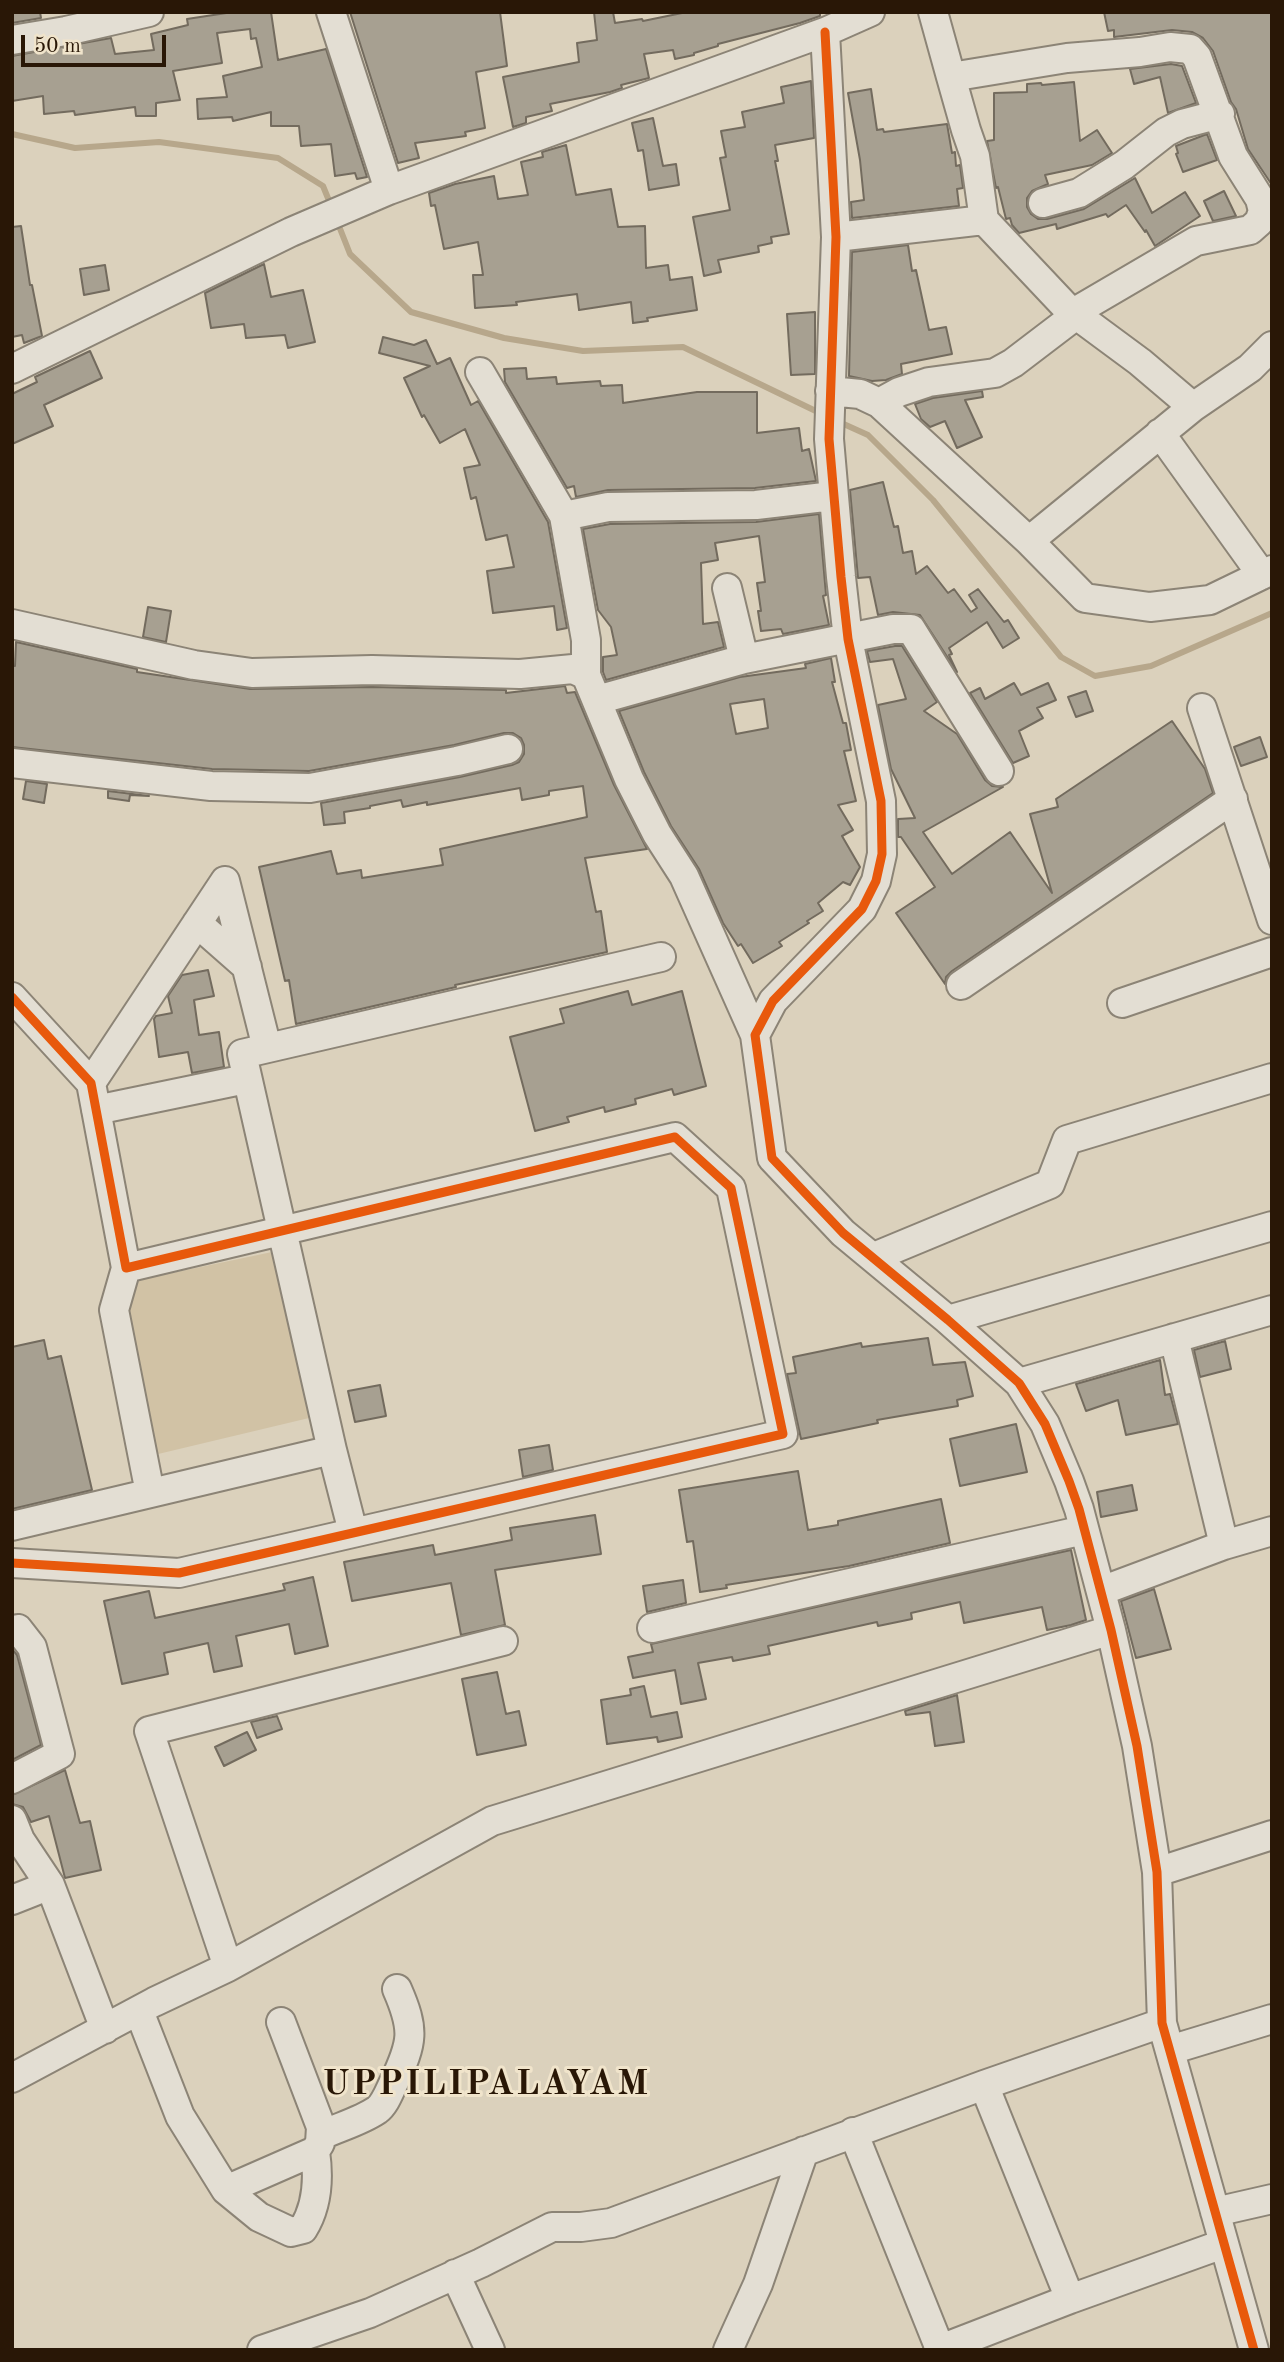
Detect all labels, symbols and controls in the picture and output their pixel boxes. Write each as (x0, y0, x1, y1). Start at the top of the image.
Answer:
scale bar (24, 21, 170, 65)
text: 50 m (34, 36, 81, 57)
district label: UPPILIPALAYAM (324, 2064, 648, 2106)

